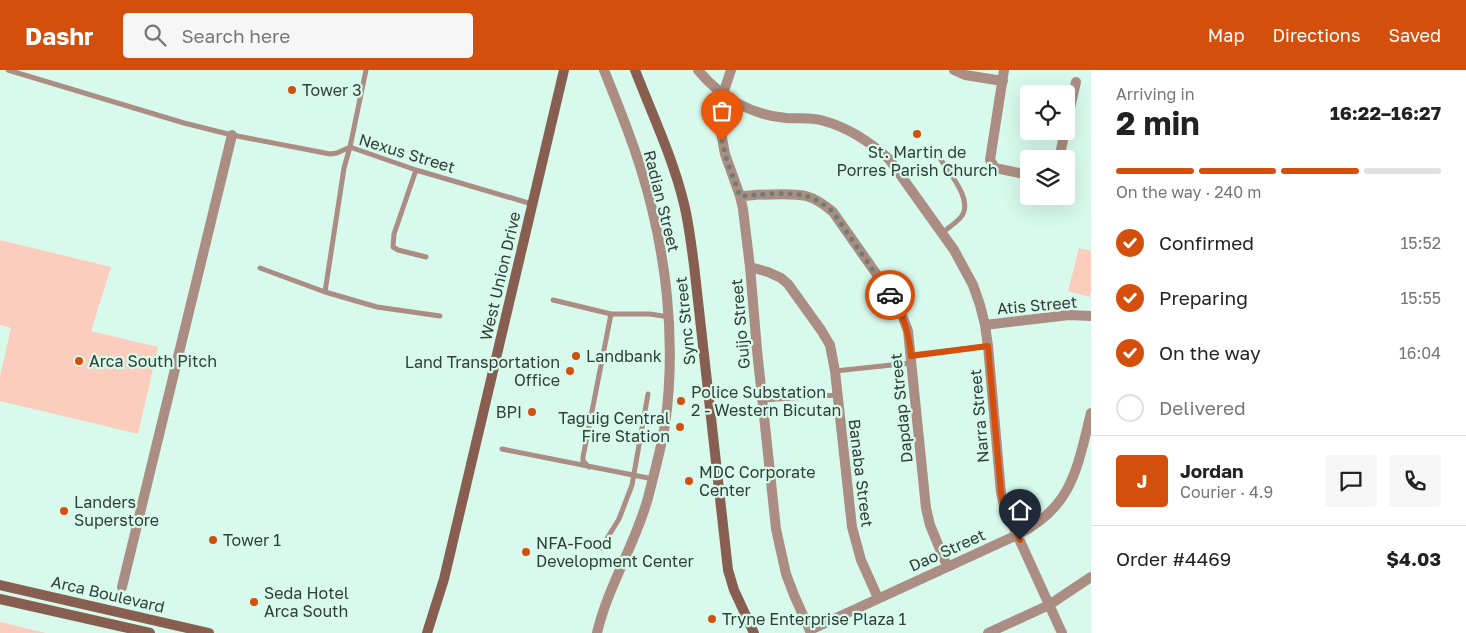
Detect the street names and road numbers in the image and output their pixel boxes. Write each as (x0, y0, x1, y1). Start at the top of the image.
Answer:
street label: Nexus Street (357, 129, 457, 177)
street label: Radian Street (640, 148, 684, 254)
street label: West Union Drive (475, 210, 525, 342)
street label: Sync Street (670, 276, 700, 366)
street label: Guijo Street (726, 278, 754, 370)
street label: Atis Street (996, 292, 1078, 318)
street label: Dapdap Street (885, 352, 917, 464)
street label: Narra Street (965, 368, 993, 464)
street label: Banaba Street (844, 418, 878, 528)
street label: Dao Street (906, 524, 988, 576)
street label: Arca Boulevard (49, 571, 167, 617)

